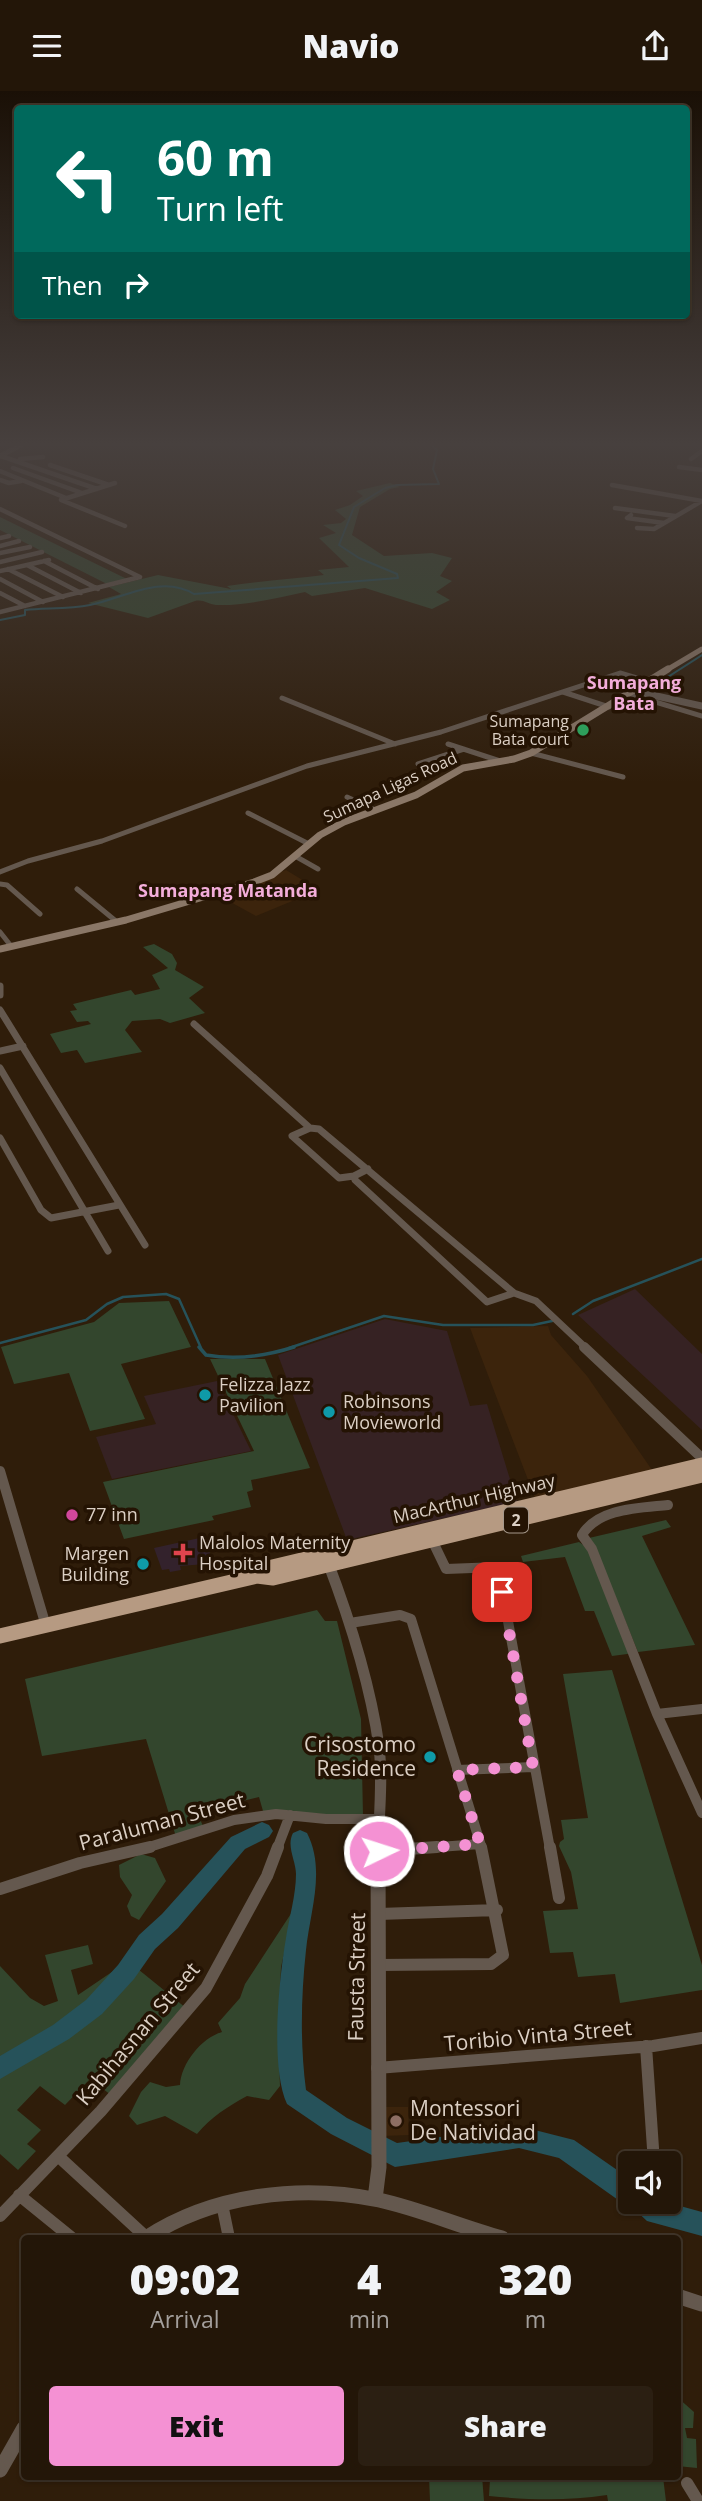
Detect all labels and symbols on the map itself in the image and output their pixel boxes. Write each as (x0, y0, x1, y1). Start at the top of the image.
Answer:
district label: Sumapang Bata (587, 670, 681, 715)
place label: Sumapang Bata court (490, 710, 569, 750)
marker: Sumapang Bata court (575, 722, 591, 738)
street label: Sumapa Ligas Road (320, 746, 460, 828)
district label: Sumapang Matanda (138, 878, 318, 902)
place label: Felizza Jazz Pavilion (219, 1372, 311, 1417)
marker: Felizza Jazz Pavilion (197, 1387, 213, 1403)
place label: Robinsons Movieworld (343, 1389, 441, 1434)
marker: Robinsons Movieworld (321, 1404, 337, 1420)
street label: MacArthur Highway (390, 1467, 558, 1528)
place label: 77 inn (86, 1502, 138, 1526)
marker: 77 inn (64, 1507, 80, 1523)
road number: 2 (504, 1507, 528, 1533)
place label: Malolos Maternity Hospital (199, 1530, 351, 1575)
place label: Margen Building (61, 1541, 129, 1586)
marker: Malolos Maternity Hospital (173, 1543, 193, 1563)
marker: Margen Building (135, 1556, 151, 1572)
pin (472, 1562, 532, 1622)
place label: Crisostomo Residence (304, 1730, 416, 1782)
marker: Crisostomo Residence (422, 1749, 438, 1765)
street label: Paraluman Street (76, 1785, 248, 1857)
position arrow (342, 1814, 416, 1888)
street label: Fausta Street (341, 1912, 371, 2042)
street label: Kabihasnan Street (69, 1956, 205, 2111)
street label: Toribio Vinta Street (443, 2013, 633, 2057)
place label: Montessori De Natividad (410, 2094, 536, 2146)
marker: Montessori De Natividad (388, 2113, 404, 2129)

